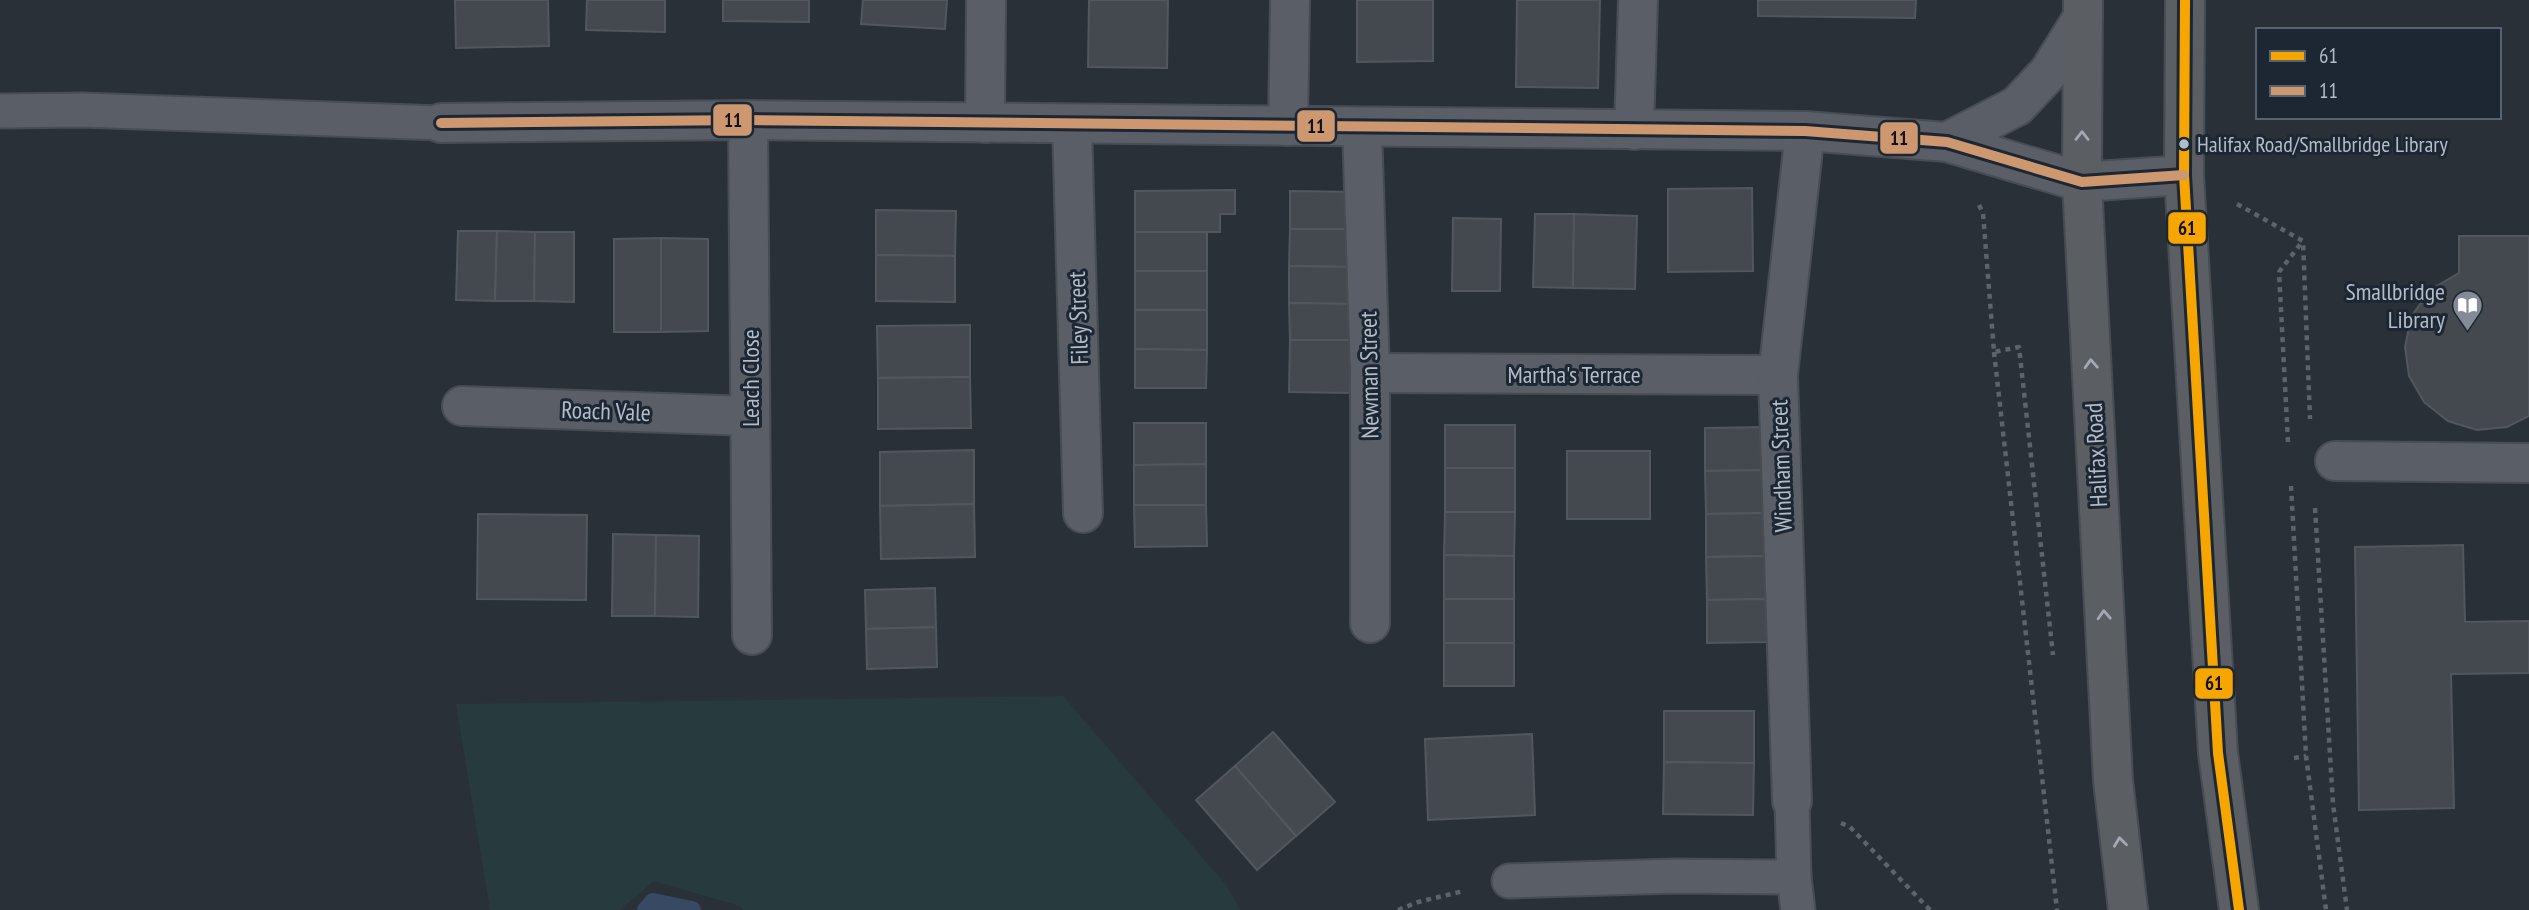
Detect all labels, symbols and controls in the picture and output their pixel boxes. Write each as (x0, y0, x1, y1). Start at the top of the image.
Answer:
legend (2256, 28, 2501, 119)
text: 61 (2319, 42, 2338, 69)
text: 11 (2319, 77, 2338, 104)
line badge: 11 (712, 103, 753, 137)
text: 11 (724, 108, 742, 132)
line badge: 11 (1296, 109, 1336, 143)
text: 11 (1307, 114, 1325, 138)
line badge: 11 (1879, 121, 1919, 155)
text: 11 (1890, 126, 1908, 150)
place label: Halifax Road/Smallbridge Library (2197, 130, 2448, 158)
one-way arrow (2074, 131, 2090, 141)
marker: Halifax Road/Smallbridge Library (2177, 137, 2191, 151)
line badge: 61 (2167, 211, 2207, 245)
text: 61 (2178, 216, 2196, 240)
street label: Filey Street (1061, 270, 1095, 365)
place label: Smallbridge Library (2345, 276, 2445, 335)
library icon: Smallbridge Library (2451, 288, 2485, 332)
street label: Newman Street (1352, 311, 1386, 439)
street label: Leach Close (735, 329, 766, 427)
one-way arrow (2084, 358, 2099, 369)
street label: Martha's Terrace (1507, 359, 1641, 390)
street label: Roach Vale (561, 394, 651, 428)
street label: Windham Street (1763, 399, 1799, 533)
street label: Halifax Road (2078, 402, 2114, 508)
one-way arrow (2097, 610, 2112, 621)
line badge: 61 (2194, 667, 2234, 700)
text: 61 (2205, 671, 2223, 695)
one-way arrow (2113, 836, 2128, 847)

